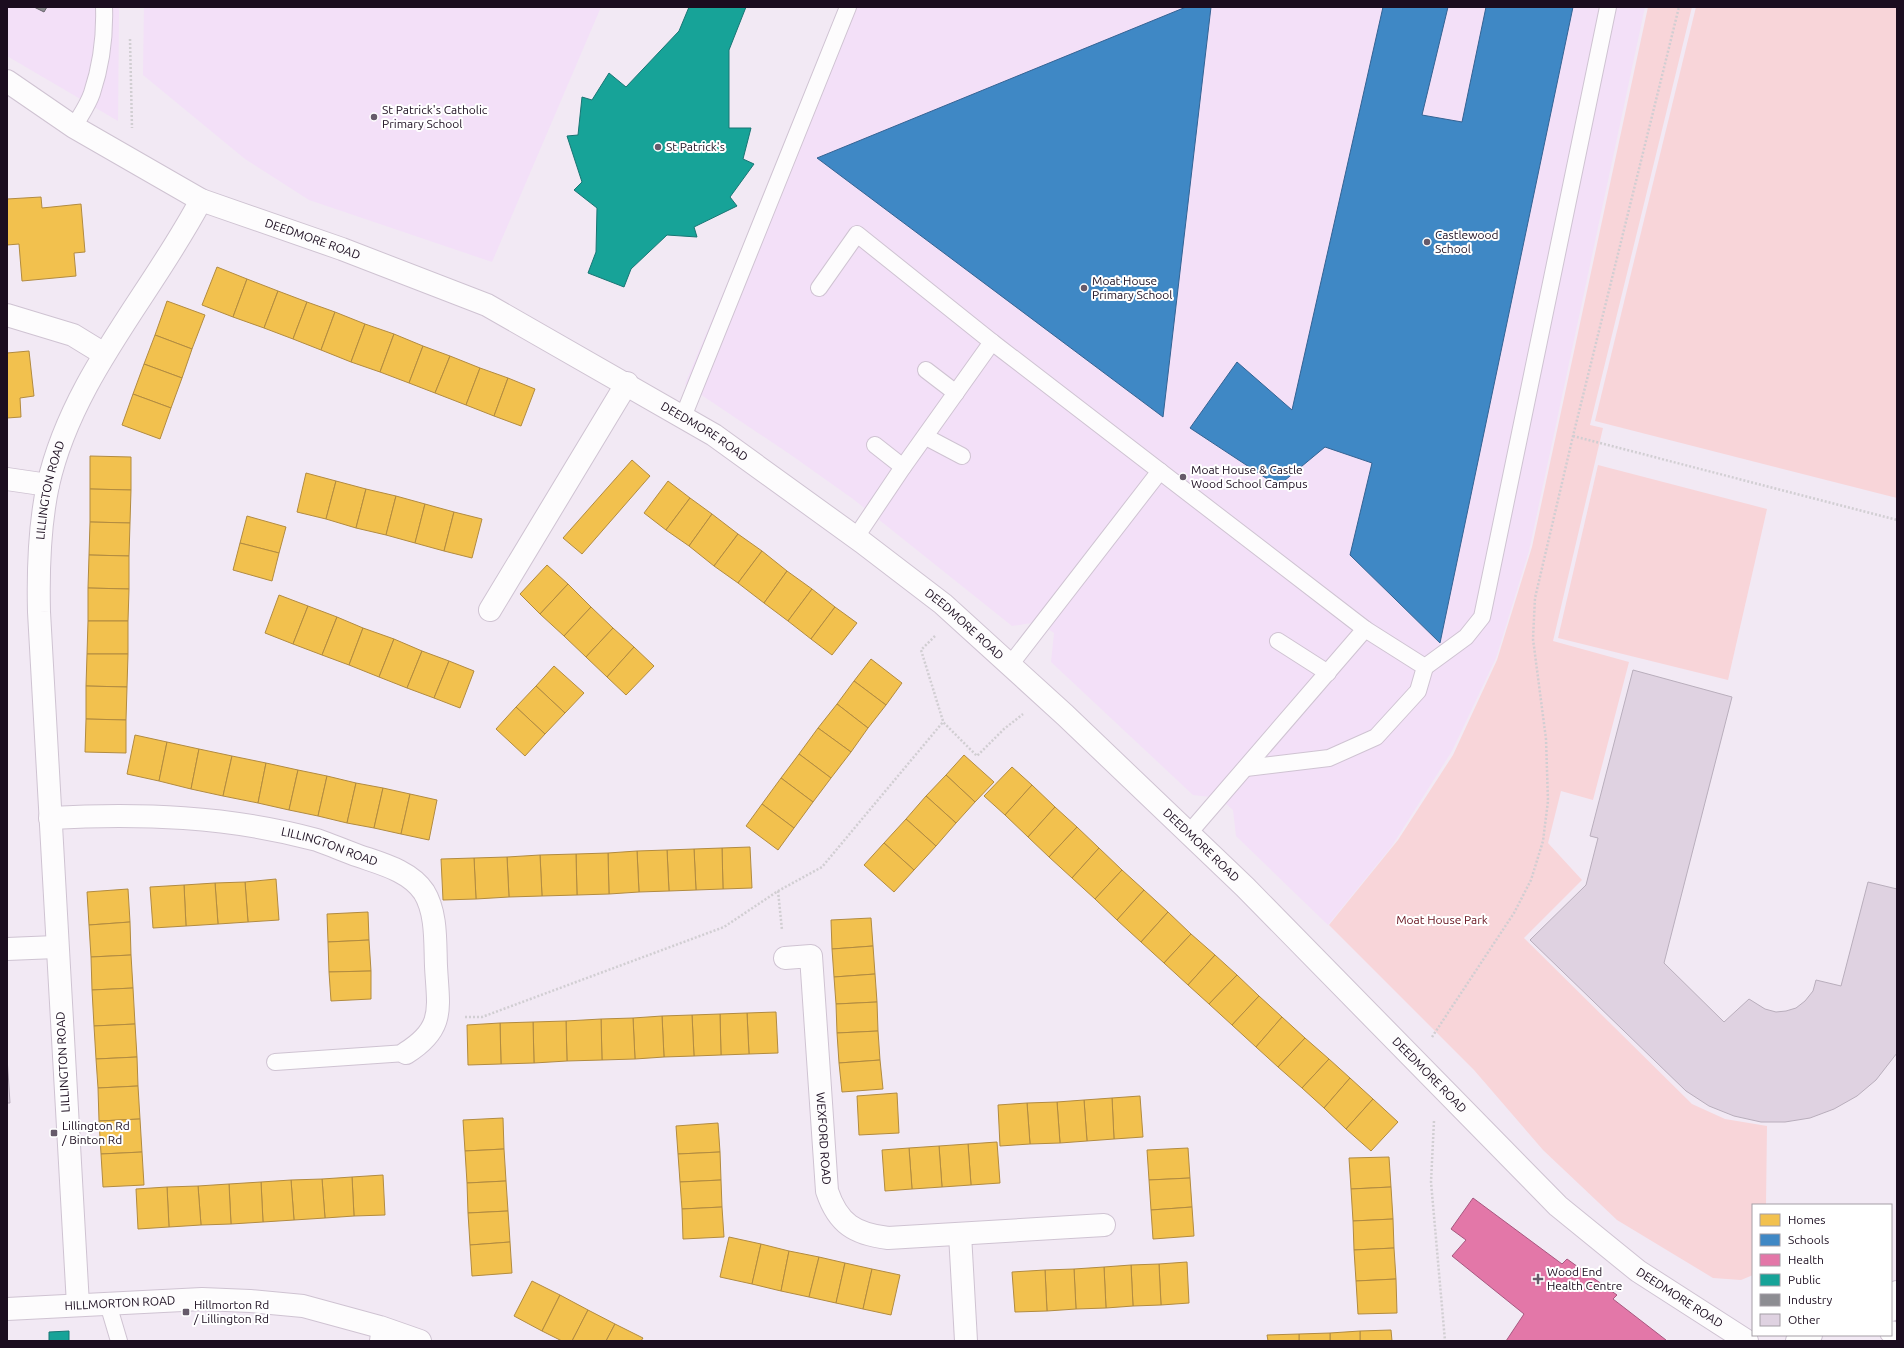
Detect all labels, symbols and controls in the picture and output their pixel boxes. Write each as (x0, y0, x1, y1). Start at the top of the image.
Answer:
place label: St Patrick's Catholic Primary School (382, 103, 488, 130)
marker: St Patrick's Catholic Primary School (369, 112, 379, 122)
place label: St Patrick's (666, 140, 725, 153)
marker: St Patrick's (653, 142, 663, 152)
street label: DEEDMORE ROAD (263, 216, 362, 261)
place label: Castlewood School (1435, 228, 1499, 255)
marker: Castlewood School (1422, 237, 1432, 247)
place label: Moat House Primary School (1092, 274, 1172, 301)
marker: Moat House Primary School (1079, 283, 1089, 293)
street label: DEEDMORE ROAD (659, 399, 751, 463)
street label: LILLINGTON ROAD (33, 439, 67, 540)
place label: Moat House & Castle Wood School Campus (1191, 463, 1307, 490)
marker: Moat House & Castle Wood School Campus (1178, 472, 1188, 482)
street label: DEEDMORE ROAD (923, 586, 1006, 662)
street label: DEEDMORE ROAD (1161, 805, 1242, 884)
street label: LILLINGTON ROAD (280, 825, 380, 868)
park label: Moat House Park (1396, 913, 1488, 926)
street label: LILLINGTON ROAD (53, 1011, 72, 1113)
street label: DEEDMORE ROAD (1390, 1034, 1470, 1115)
street label: WEXFORD ROAD (814, 1092, 834, 1185)
place label: Lillington Rd / Binton Rd (61, 1119, 130, 1146)
marker: Lillington Rd / Binton Rd (49, 1128, 59, 1138)
legend (1752, 1204, 1892, 1336)
text: Homes (1788, 1213, 1826, 1226)
text: Schools (1788, 1233, 1829, 1246)
text: Health (1788, 1253, 1824, 1266)
place label: Wood End Health Centre (1547, 1265, 1622, 1292)
street label: DEEDMORE ROAD (1634, 1265, 1725, 1330)
marker: Wood End Health Centre (1532, 1273, 1544, 1285)
text: Public (1788, 1273, 1821, 1286)
street label: HILLMORTON ROAD (64, 1293, 176, 1312)
text: Industry (1788, 1293, 1833, 1306)
place label: Hillmorton Rd / Lillington Rd (193, 1298, 269, 1325)
marker: Hillmorton Rd / Lillington Rd (181, 1307, 191, 1317)
text: Other (1788, 1313, 1821, 1326)

